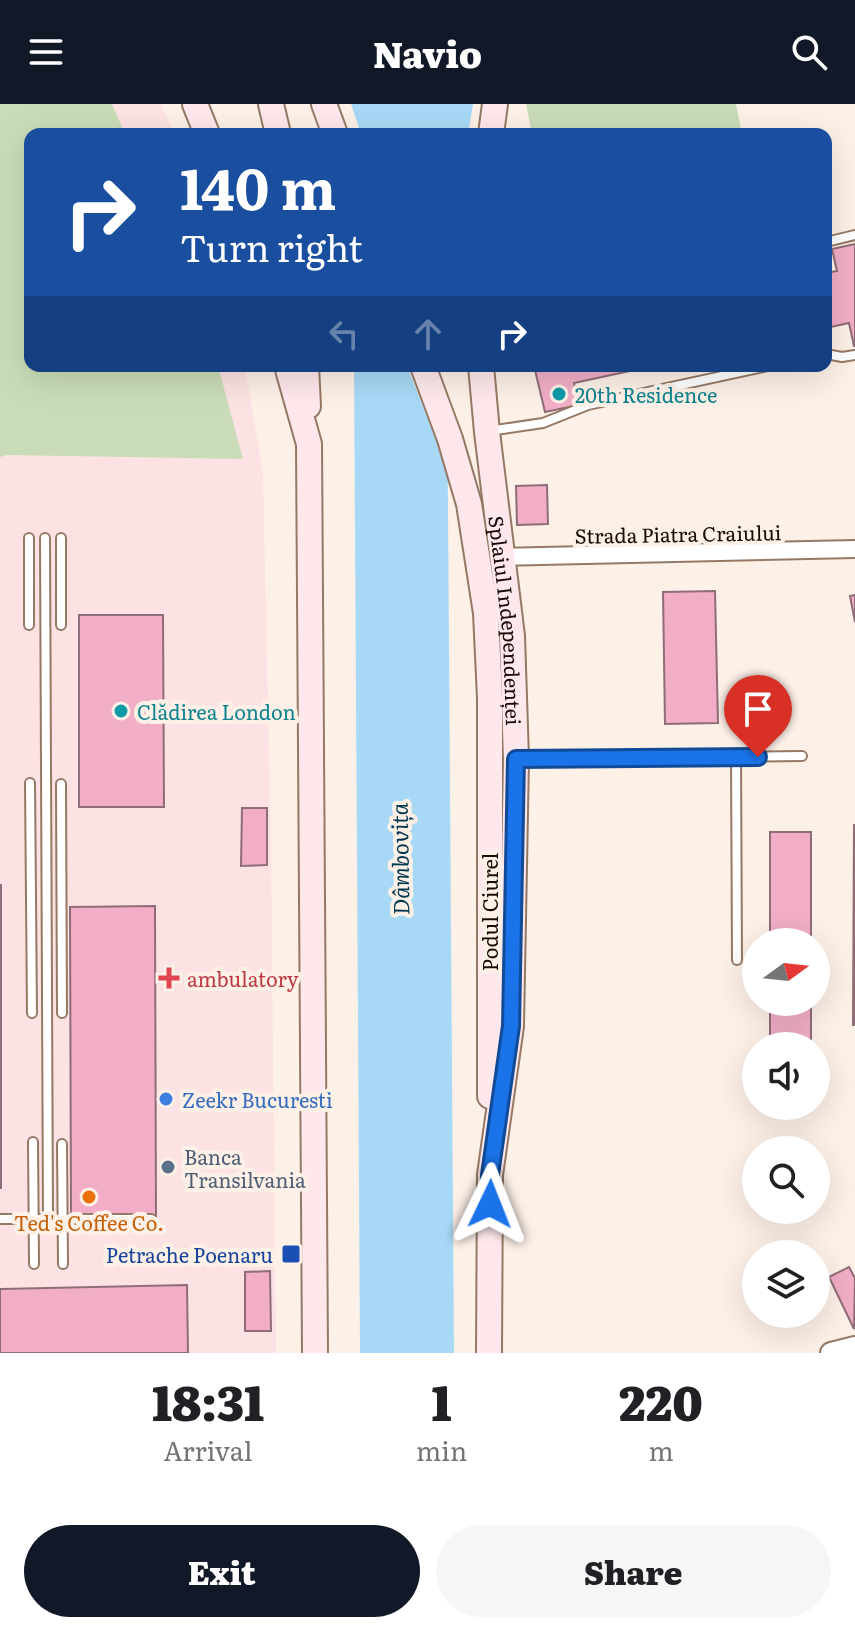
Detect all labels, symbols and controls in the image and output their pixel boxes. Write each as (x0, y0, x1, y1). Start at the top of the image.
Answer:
text: Navio (373, 26, 482, 79)
icon: menu (24, 30, 68, 74)
icon: search (787, 30, 831, 74)
text: 140 m (180, 144, 336, 227)
icon: right (48, 160, 152, 264)
text: Turn right (180, 220, 363, 273)
icon: left (322, 312, 366, 356)
icon: ahead (406, 312, 450, 356)
icon: right (490, 312, 534, 356)
place label: 20th Residence (575, 379, 717, 409)
marker: 20th Residence (550, 385, 568, 403)
street label: Splaiul Independenței (482, 514, 530, 726)
street label: Strada Piatra Craiului (574, 516, 782, 550)
pin (724, 675, 792, 757)
icon: arrive (736, 687, 780, 731)
place label: Clădirea London (137, 696, 296, 726)
marker: Clădirea London (112, 702, 130, 720)
water label: Dâmbovița (382, 802, 416, 916)
street label: Podul Ciurel (474, 852, 504, 971)
north arrow (742, 928, 830, 1016)
map controls (742, 928, 830, 1328)
place label: ambulatory (187, 963, 299, 993)
marker: ambulatory (158, 967, 180, 989)
button: sound (742, 1032, 830, 1120)
place label: Zeekr Bucuresti (182, 1084, 333, 1114)
marker: Zeekr Bucuresti (157, 1090, 175, 1108)
button: search (742, 1136, 830, 1224)
place label: Banca Transilvania (184, 1141, 306, 1194)
marker: Banca Transilvania (159, 1158, 177, 1176)
position arrow (448, 1162, 532, 1246)
marker: Ted's Coffee Co. (80, 1188, 98, 1206)
place label: Ted's Coffee Co. (14, 1207, 164, 1237)
place label: Petrache Poenaru (106, 1239, 273, 1269)
button: layers (742, 1240, 830, 1328)
marker: Petrache Poenaru (280, 1243, 302, 1265)
text: 18:31 (152, 1365, 264, 1436)
text: 1 (432, 1365, 452, 1436)
text: 220 (619, 1365, 703, 1436)
text: Arrival (164, 1430, 252, 1469)
text: min (416, 1430, 467, 1469)
text: m (648, 1430, 674, 1469)
button: Exit (24, 1525, 420, 1617)
button: Share (436, 1525, 831, 1617)

